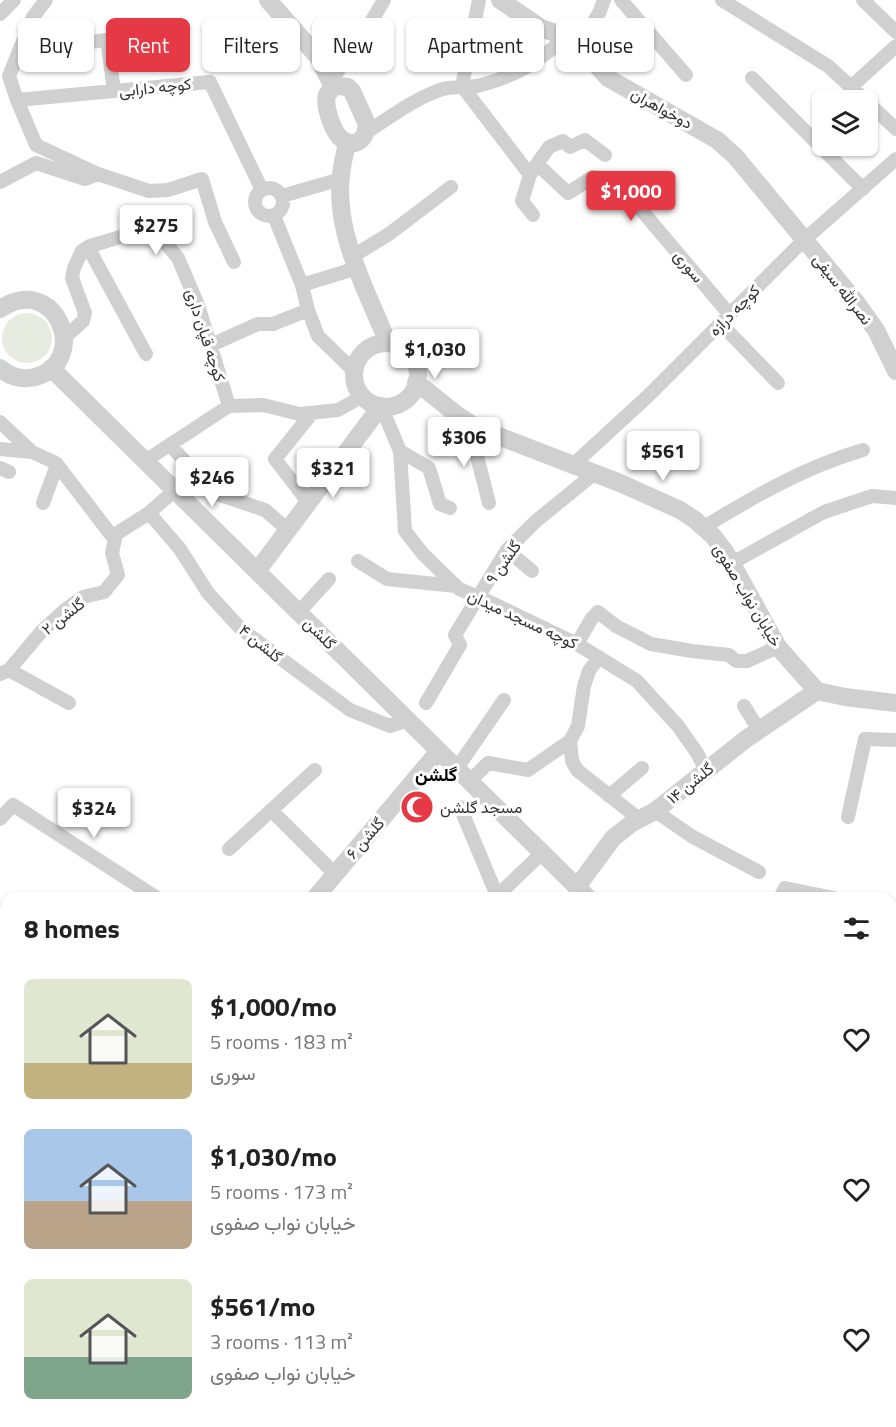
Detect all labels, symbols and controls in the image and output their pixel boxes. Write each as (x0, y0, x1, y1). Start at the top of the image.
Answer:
chip: Buy (18, 18, 94, 72)
chip: Rent (106, 18, 190, 72)
chip: Filters (202, 18, 300, 72)
chip: New (312, 18, 394, 72)
chip: Apartment (406, 18, 544, 72)
chip: House (556, 18, 654, 72)
street label: کوچه دارابی (118, 71, 192, 103)
street label: دوخواهران (627, 81, 697, 135)
map controls (812, 90, 878, 156)
button: layers (812, 90, 878, 156)
pin: $1,000 (582, 171, 680, 222)
text: $1,000 (600, 175, 662, 206)
pin: $275 (120, 205, 192, 256)
text: $275 (134, 209, 178, 240)
street label: سوری (668, 244, 710, 288)
street label: نصرالله سیفی (807, 248, 879, 330)
street label: کوچه درازه (703, 279, 765, 341)
street label: کوچه قپان داری (180, 285, 232, 385)
pin: $1,030 (386, 329, 484, 380)
text: $1,030 (404, 333, 466, 364)
pin: $306 (428, 417, 500, 468)
text: $306 (442, 421, 486, 452)
pin: $561 (627, 431, 699, 482)
text: $561 (641, 435, 685, 466)
pin: $321 (297, 448, 369, 499)
text: $321 (311, 452, 355, 483)
pin: $246 (176, 457, 248, 508)
text: $246 (190, 461, 234, 492)
street label: گلشن ۹ (479, 535, 527, 589)
street label: خیابان نواب صفوی (708, 539, 788, 651)
street label: کوچه مسجد میدان (464, 583, 582, 655)
street label: گلشن ۲ (36, 591, 90, 641)
street label: گلشن (298, 611, 342, 655)
street label: گلشن ۴ (234, 618, 288, 668)
street label: گلشن ۱۴ (661, 757, 719, 809)
district label: گلشن (415, 761, 457, 788)
pin: $324 (58, 788, 130, 839)
mosque icon: مسجد گلشن (399, 789, 435, 825)
text: $324 (72, 792, 116, 823)
place label: مسجد گلشن (440, 795, 522, 819)
street label: گلشن ۶ (340, 812, 390, 864)
text: 8 homes (24, 909, 120, 948)
icon: filters (840, 912, 873, 945)
text: $1,000/mo (210, 987, 337, 1026)
icon: home (72, 1003, 144, 1075)
icon: heart (840, 1023, 873, 1056)
text: 5 rooms · 183 m² (210, 1026, 353, 1057)
text: سوری (210, 1057, 256, 1088)
text: $1,030/mo (210, 1137, 337, 1176)
icon: home (72, 1153, 144, 1225)
icon: heart (840, 1173, 873, 1206)
text: 5 rooms · 173 m² (210, 1176, 353, 1207)
text: خیابان نواب صفوی (210, 1207, 356, 1238)
text: $561/mo (210, 1287, 315, 1326)
icon: home (72, 1303, 144, 1375)
icon: heart (840, 1323, 873, 1356)
text: 3 rooms · 113 m² (210, 1326, 353, 1357)
text: خیابان نواب صفوی (210, 1357, 356, 1388)

